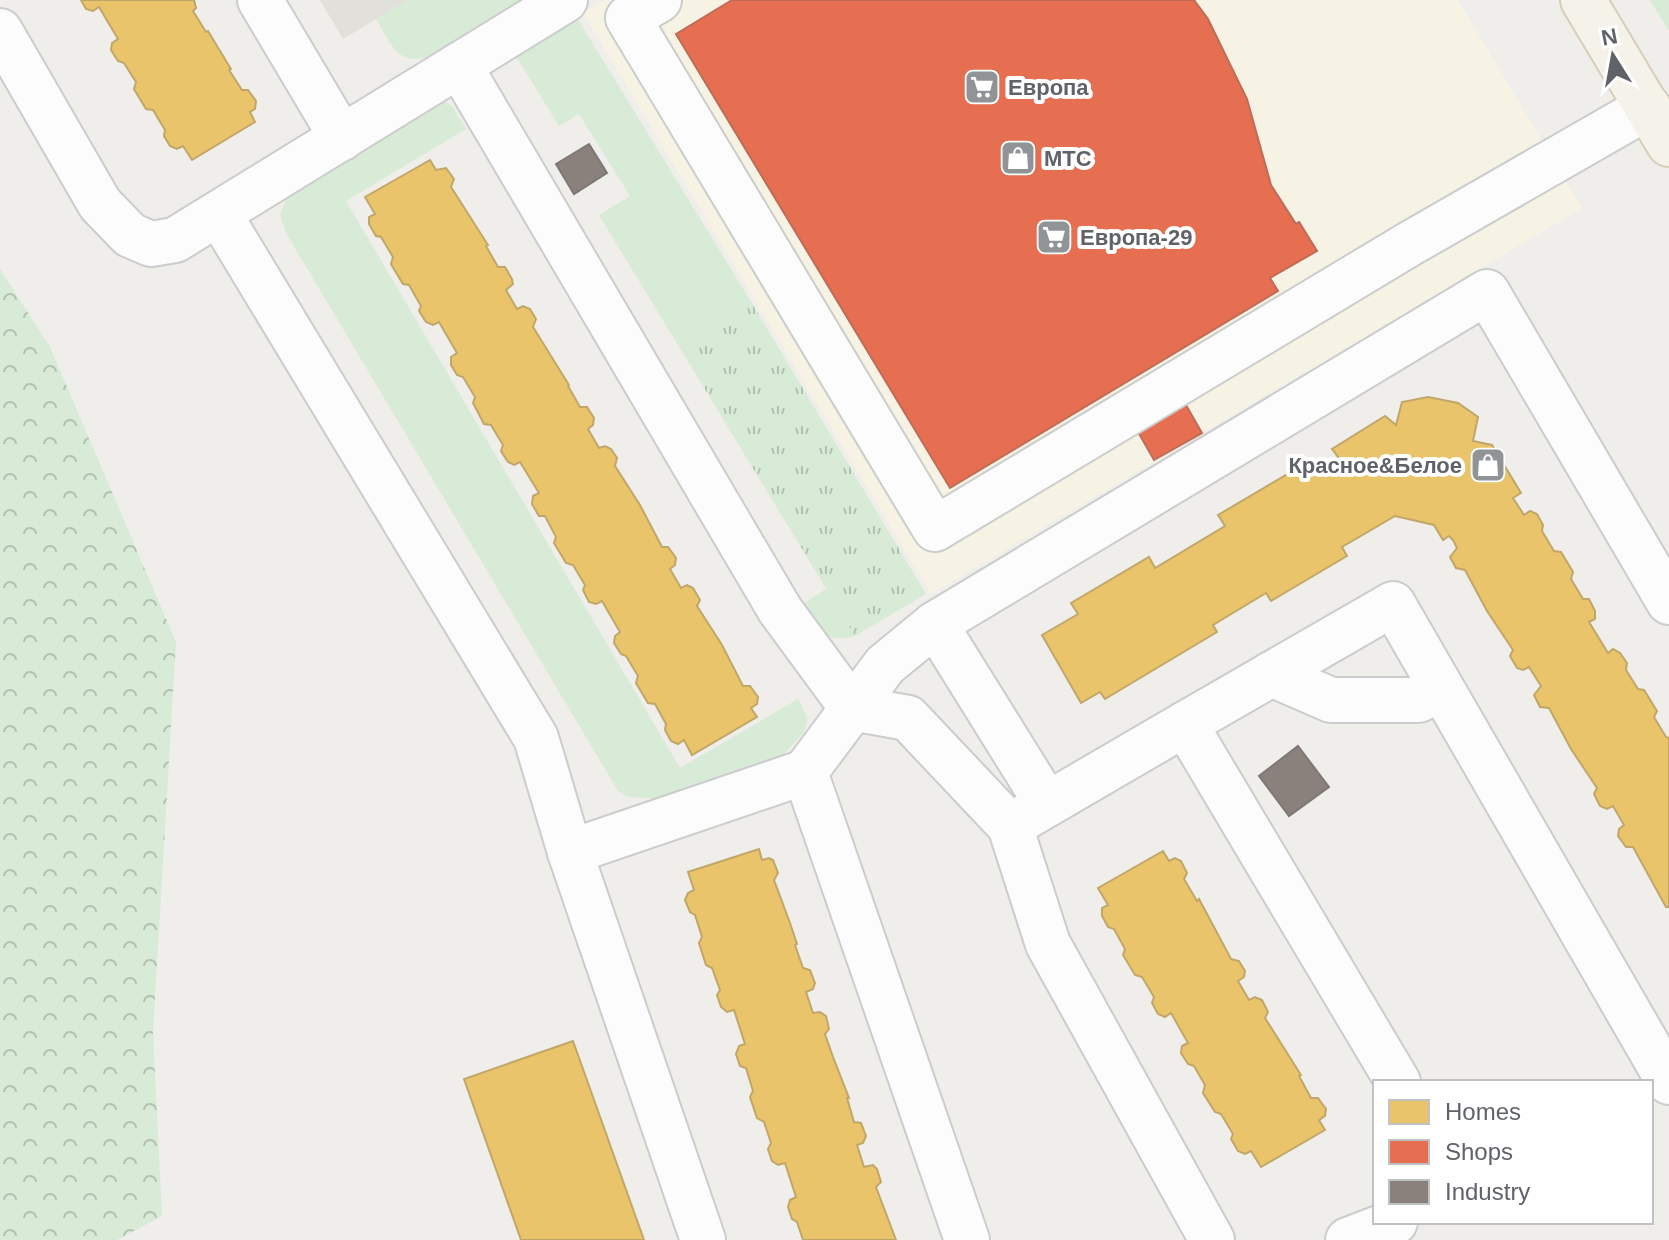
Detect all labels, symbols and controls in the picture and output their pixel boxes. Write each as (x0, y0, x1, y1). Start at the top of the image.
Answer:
north arrow (1573, 16, 1653, 96)
text: N (1599, 23, 1619, 51)
supermarket icon: Европа (963, 68, 1001, 106)
place label: Европа (1008, 75, 1089, 100)
shop icon: МТС (999, 139, 1037, 177)
place label: МТС (1044, 146, 1092, 171)
supermarket icon: Европа-29 (1035, 218, 1073, 256)
place label: Европа-29 (1080, 225, 1192, 250)
shop icon: Красное&Белое (1469, 446, 1507, 484)
place label: Красное&Белое (1288, 453, 1462, 478)
legend (1373, 1080, 1653, 1224)
text: Homes (1445, 1098, 1521, 1125)
text: Shops (1445, 1138, 1513, 1165)
text: Industry (1445, 1178, 1530, 1205)

